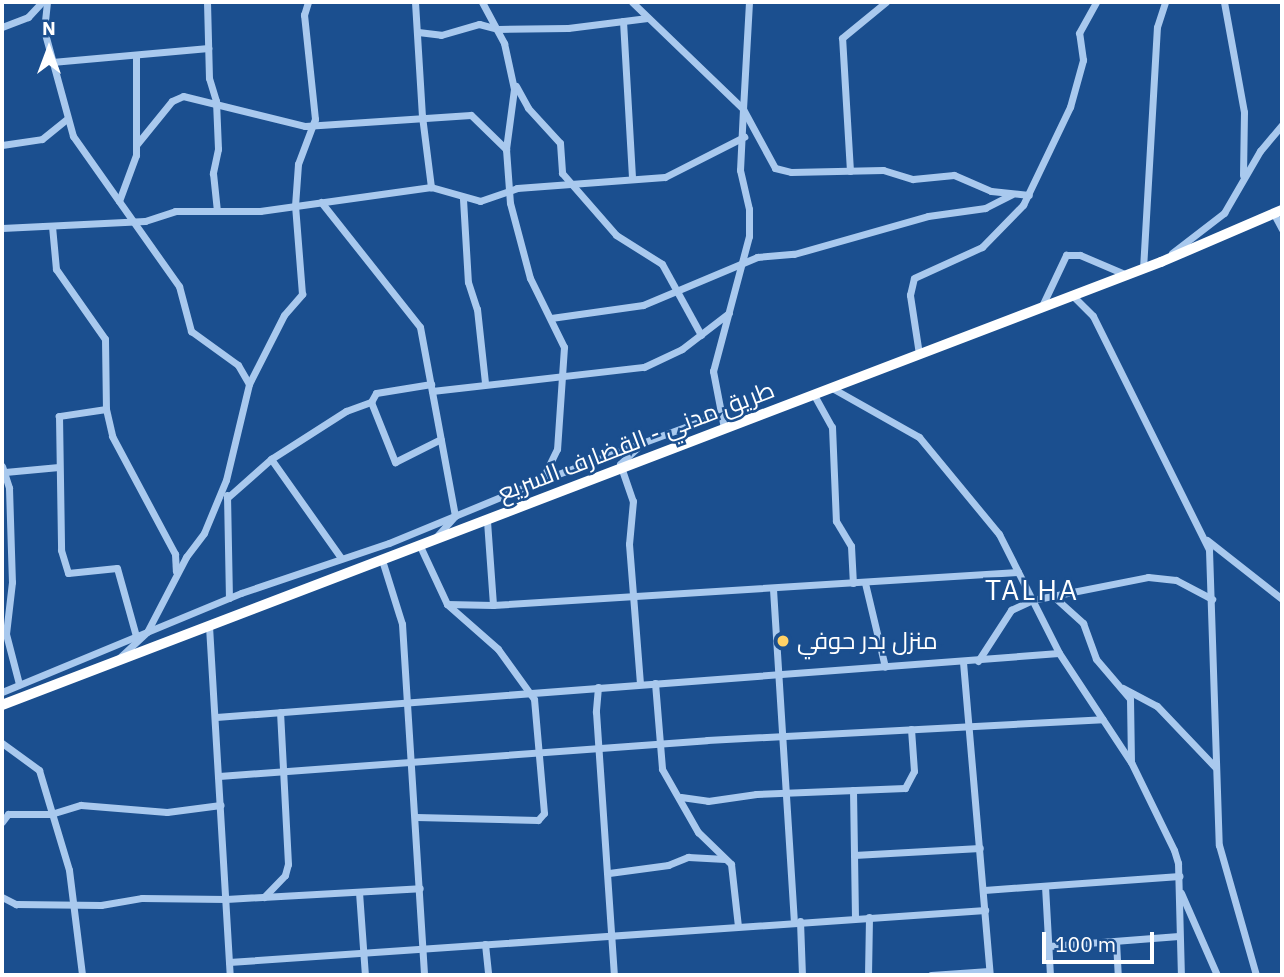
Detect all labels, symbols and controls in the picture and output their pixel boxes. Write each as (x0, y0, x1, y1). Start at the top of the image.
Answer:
north arrow (14, 14, 84, 84)
text: N (42, 16, 56, 40)
street label: طريق مدني - القضارف السريع (494, 375, 778, 507)
district label: TALHA (986, 573, 1078, 607)
place label: منزل بدر حوفي (797, 627, 938, 655)
marker: منزل بدر حوفي (775, 633, 791, 649)
scale bar (1046, 918, 1158, 962)
text: 100 m (1055, 930, 1116, 958)

